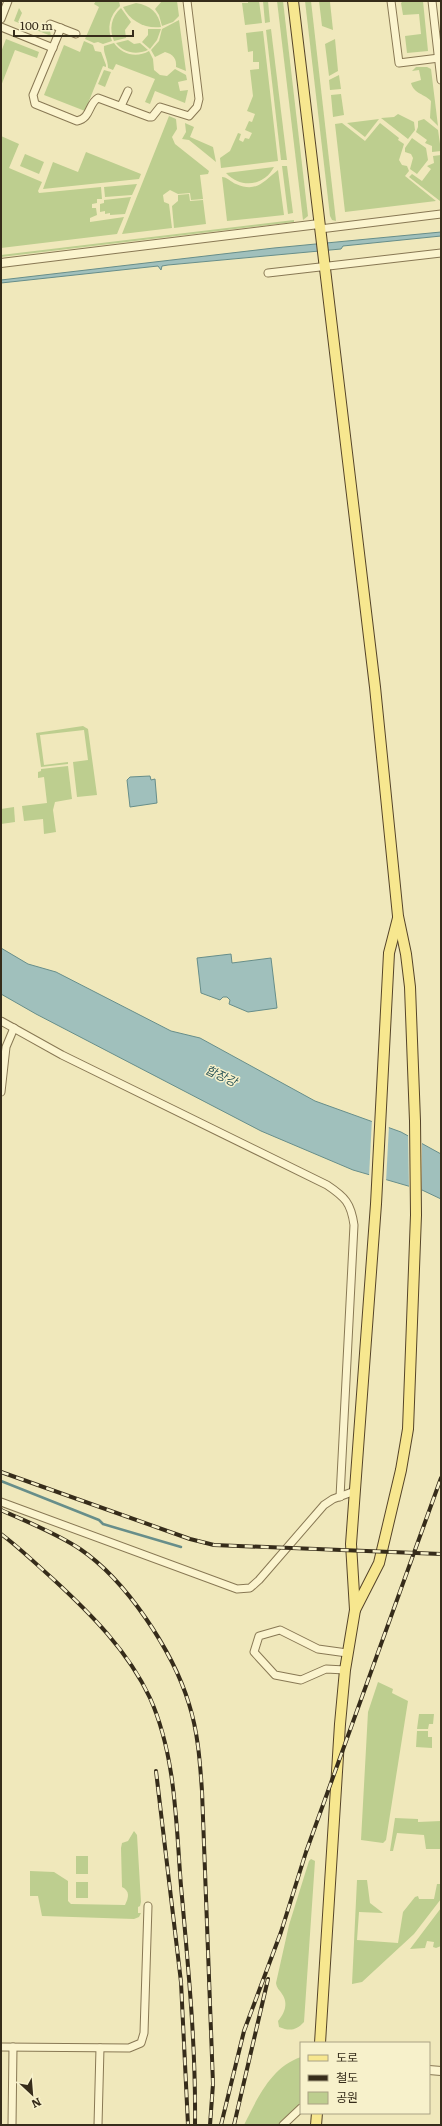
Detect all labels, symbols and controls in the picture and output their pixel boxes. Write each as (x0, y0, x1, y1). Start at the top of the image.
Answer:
scale bar (14, 12, 133, 38)
text: 100 m (20, 16, 53, 34)
water label: 합장강 (203, 1060, 242, 1091)
legend (300, 2042, 430, 2114)
text: 도로 (336, 2048, 358, 2066)
text: 철도 (336, 2068, 358, 2086)
north arrow (12, 2074, 52, 2114)
text: 공원 (336, 2088, 358, 2106)
text: N (29, 2095, 44, 2113)

